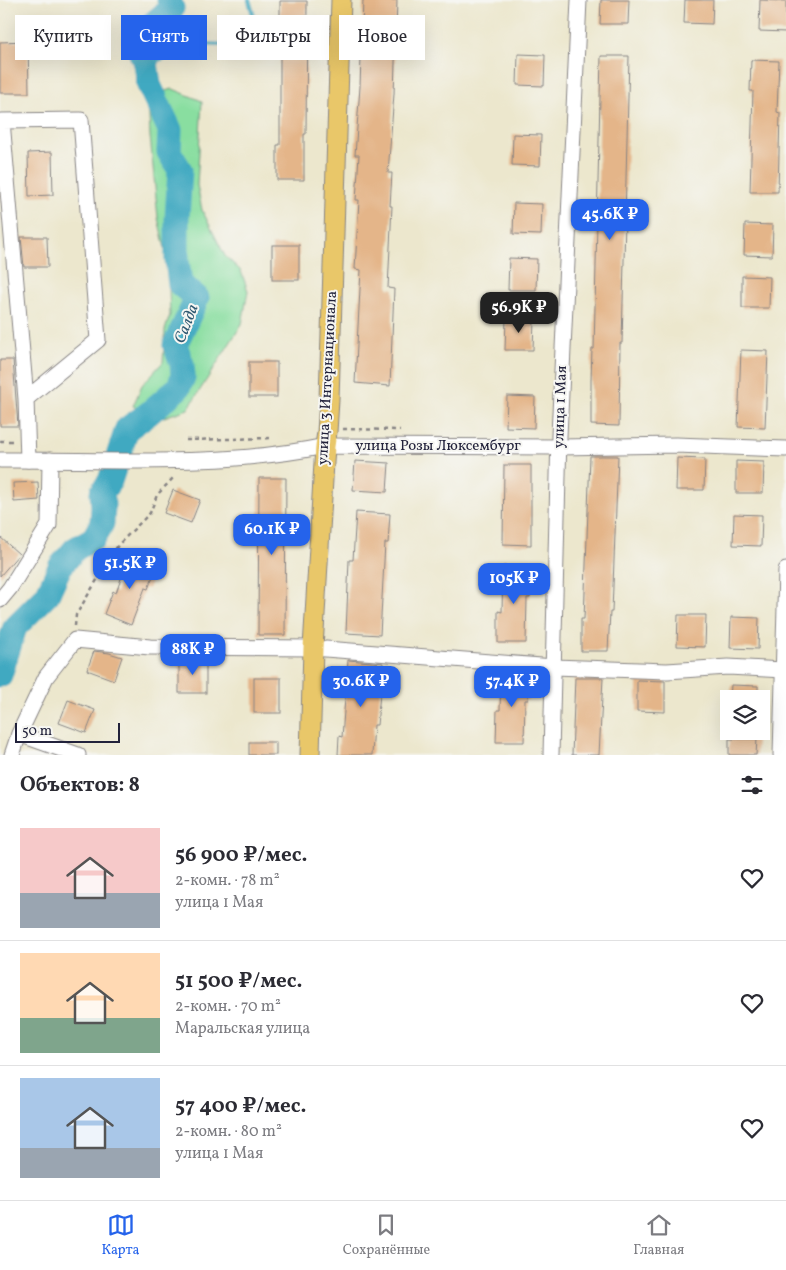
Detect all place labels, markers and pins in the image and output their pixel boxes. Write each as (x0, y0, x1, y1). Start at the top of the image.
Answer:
pin: 45.6K ₽ (564, 198, 656, 241)
pin: 56.9K ₽ (473, 292, 565, 334)
pin: 60.1K ₽ (226, 514, 318, 556)
pin: 51.5K ₽ (84, 548, 176, 590)
pin: 105K ₽ (473, 562, 555, 605)
pin: 88K ₽ (158, 634, 228, 676)
pin: 30.6K ₽ (315, 666, 407, 708)
pin: 57.4K ₽ (466, 666, 558, 708)

